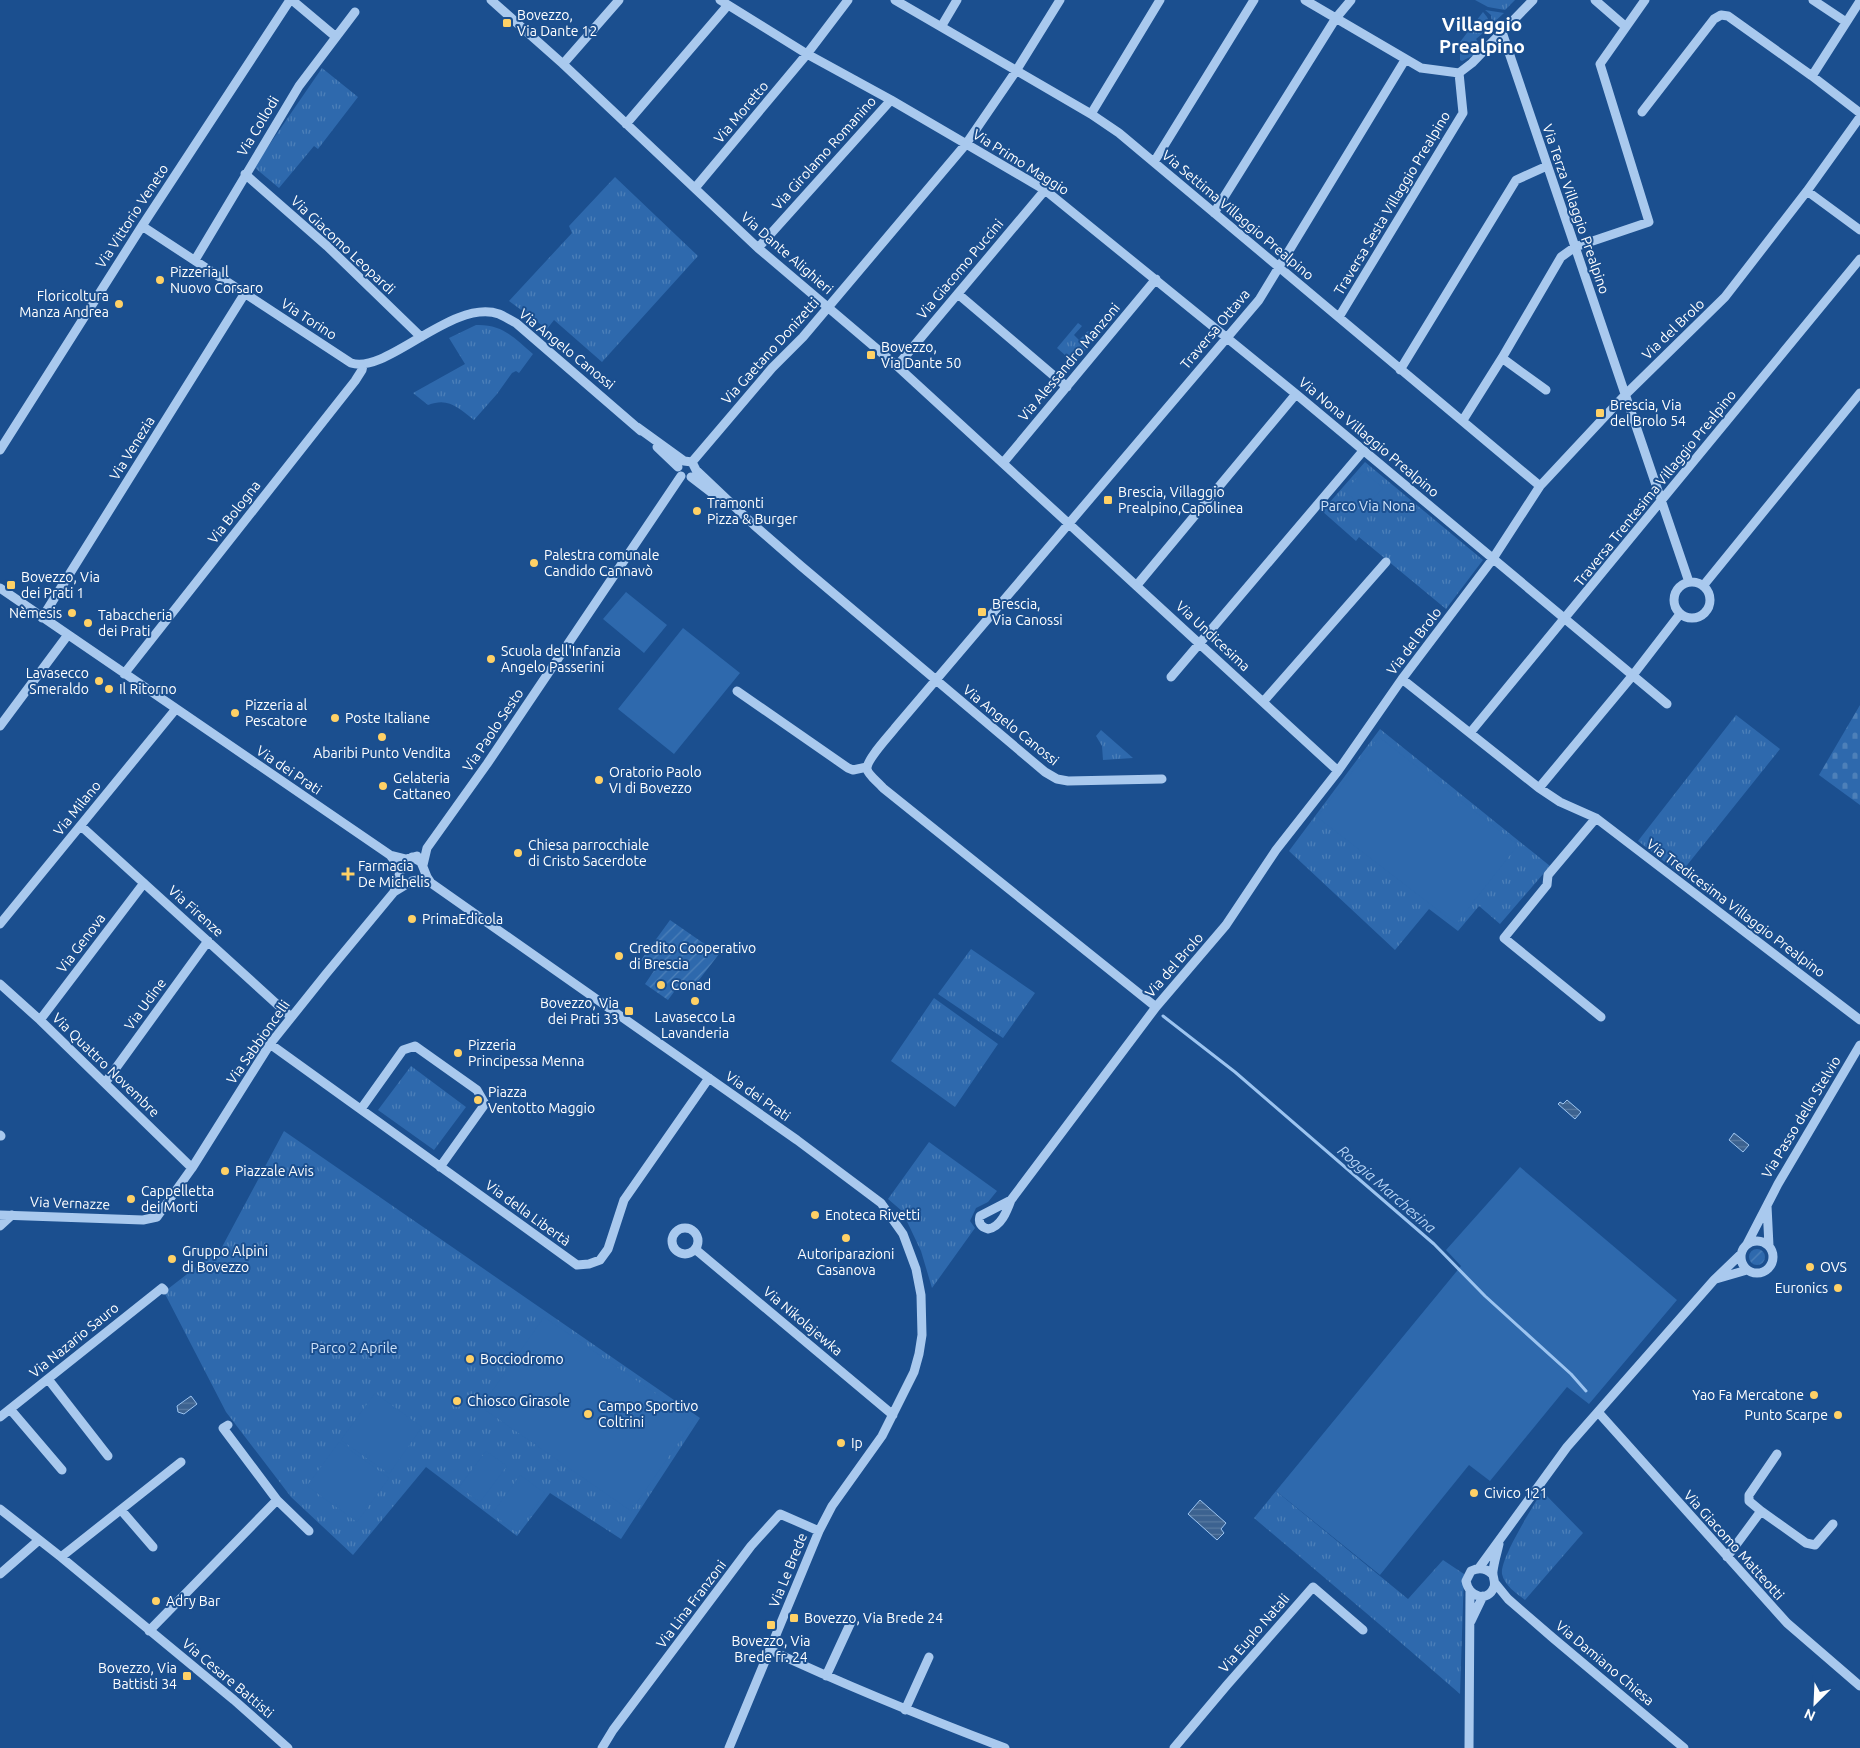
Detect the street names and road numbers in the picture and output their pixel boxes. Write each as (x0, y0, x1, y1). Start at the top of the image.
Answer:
street label: Via Moretto (711, 78, 771, 146)
street label: Via Collodi (234, 93, 282, 159)
street label: Via Girolamo Romanino (769, 93, 879, 213)
street label: Traversa Sesta Villaggio Prealpino (1331, 108, 1453, 298)
street label: Via Terza Villaggio Prealpino (1539, 122, 1613, 296)
street label: Via Primo Maggio (970, 126, 1072, 198)
street label: Via Settima Villaggio Prealpino (1159, 147, 1317, 283)
street label: Via Vittorio Veneto (92, 161, 172, 271)
street label: Via Giacomo Leopardi (288, 193, 398, 297)
street label: Via Dante Alighieri (738, 209, 836, 297)
street label: Via Giacomo Puccini (914, 216, 1006, 322)
street label: Traversa Ottava (1177, 286, 1253, 372)
street label: Via Torino (278, 295, 340, 343)
street label: Via Gaetano Donizetti (718, 295, 822, 407)
street label: Via del Brolo (1639, 295, 1707, 363)
street label: Via Alessandro Manzoni (1015, 300, 1123, 424)
street label: Via Angelo Canossi (516, 305, 618, 393)
street label: Via Nona Villaggio Prealpino (1296, 374, 1442, 500)
street label: Traversa Trentesima Villaggio Prealpino (1571, 387, 1739, 589)
street label: Via Venezia (106, 413, 158, 483)
street label: Via Bologna (205, 477, 263, 547)
street label: Via Undicesima (1173, 598, 1253, 674)
street label: Via del Brolo (1383, 604, 1445, 678)
street label: Via Angelo Canossi (960, 681, 1062, 769)
street label: Via Paolo Sesto (459, 685, 527, 775)
street label: Via dei Prati (253, 742, 325, 798)
street label: Via Milano (50, 777, 104, 839)
street label: Via Tredicesima Villaggio Prealpino (1644, 836, 1828, 980)
street label: Via Firenze (165, 882, 227, 940)
street label: Via Genova (53, 910, 109, 976)
street label: Via del Brolo (1142, 929, 1206, 1001)
street label: Via Udine (121, 975, 169, 1033)
street label: Via Sabbioncelli (223, 997, 293, 1087)
street label: Via Quattro Novembre (49, 1010, 163, 1120)
street label: Via Passo dello Stelvio (1758, 1053, 1844, 1181)
street label: Via dei Prati (723, 1068, 793, 1124)
street label: Via della Libertà (482, 1177, 574, 1249)
street label: Via Vernazze (30, 1194, 110, 1212)
street label: Via Nikolajewka (760, 1283, 846, 1359)
street label: Via Nazario Sauro (26, 1299, 122, 1381)
street label: Via Giacomo Matteotti (1681, 1487, 1787, 1603)
street label: Via Le Brede (766, 1530, 810, 1610)
street label: Via Lina Franzoni (653, 1557, 729, 1651)
street label: Via Euplo Natali (1215, 1590, 1293, 1676)
street label: Via Damiano Chiesa (1553, 1617, 1657, 1709)
street label: Via Cesare Battisti (179, 1635, 277, 1721)

